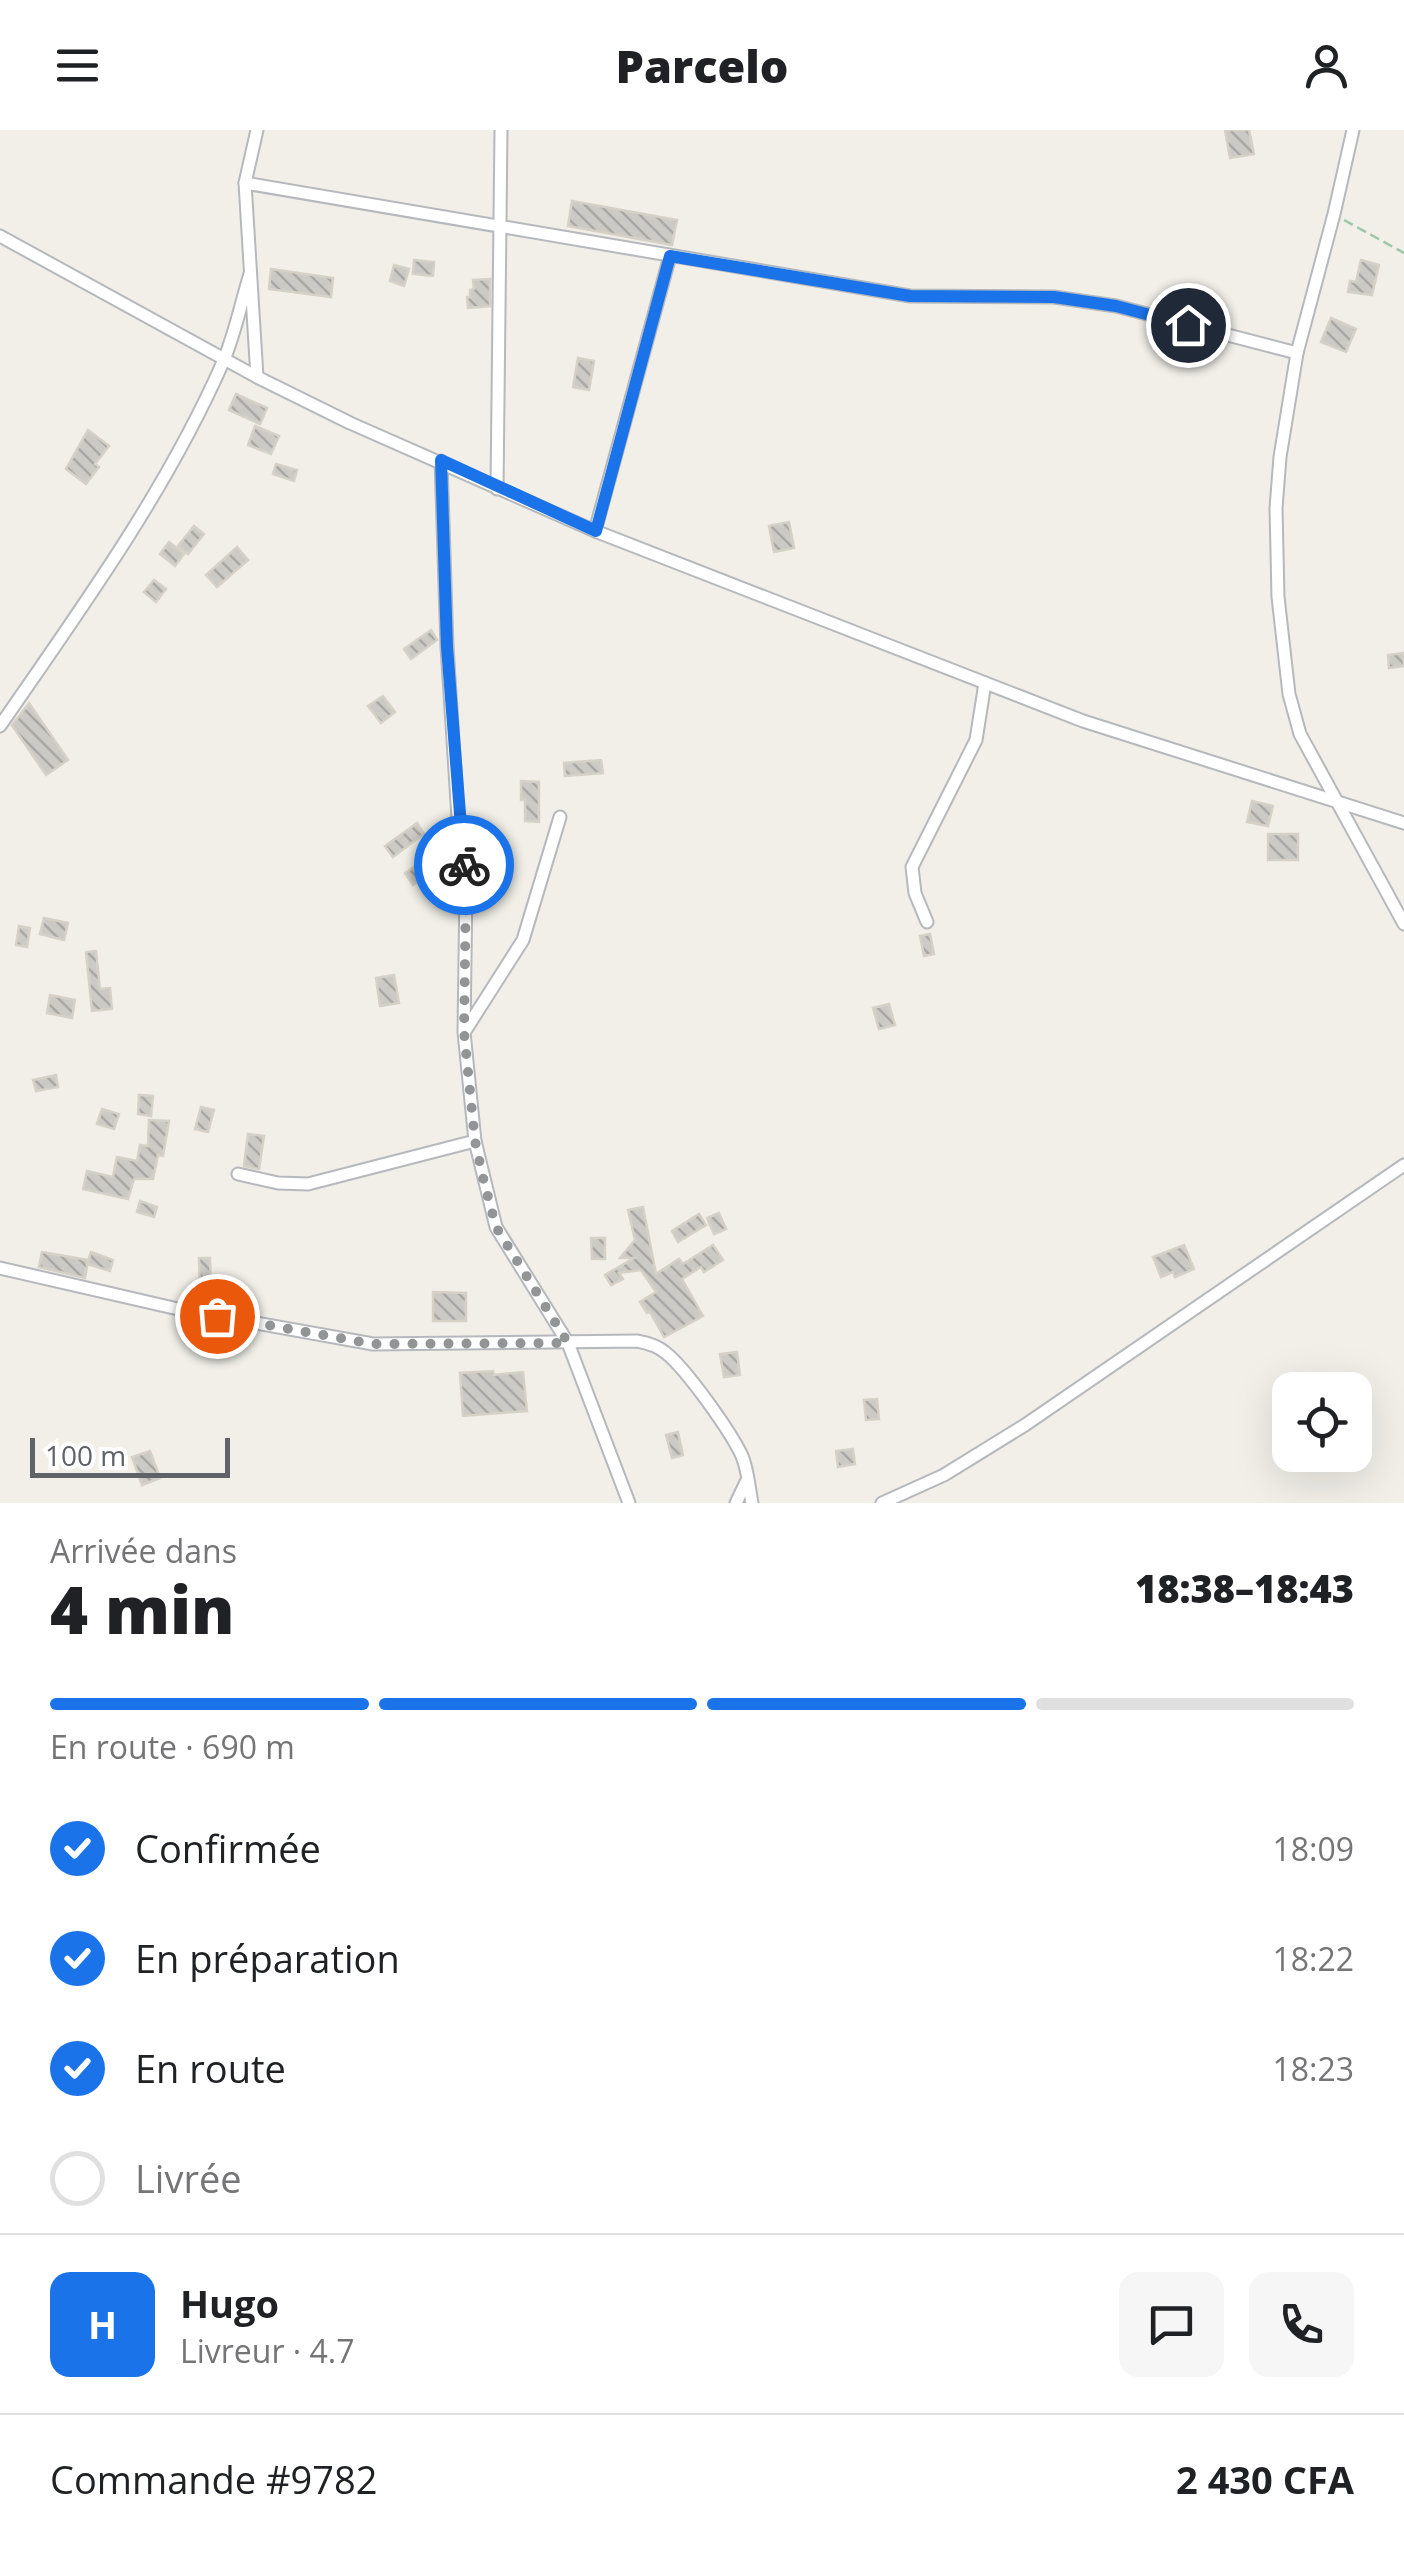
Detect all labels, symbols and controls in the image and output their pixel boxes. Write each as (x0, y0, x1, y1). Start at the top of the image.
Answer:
text: Parcelo (616, 35, 788, 96)
icon: menu (50, 38, 105, 93)
icon: person (1299, 38, 1354, 93)
pin (1146, 283, 1231, 368)
icon: home (1161, 298, 1216, 353)
courier (414, 815, 514, 915)
icon: bike (437, 838, 492, 893)
pin (175, 1274, 260, 1359)
icon: bag (190, 1289, 245, 1344)
map controls (1272, 1372, 1372, 1472)
button: locate (1272, 1372, 1372, 1472)
scale bar (30, 1433, 230, 1478)
text: 100 m (45, 1436, 126, 1474)
text: Arrivée dans (50, 1529, 237, 1572)
text: 18:38–18:43 (1135, 1562, 1354, 1614)
text: 4 min (50, 1565, 235, 1653)
text: En route · 690 m (50, 1725, 295, 1768)
icon: check (50, 1821, 105, 1876)
text: Confirmée (135, 1822, 321, 1874)
text: 18:09 (1272, 1827, 1354, 1870)
icon: check (50, 1931, 105, 1986)
text: En préparation (135, 1932, 400, 1984)
text: 18:22 (1272, 1937, 1354, 1980)
icon: check (50, 2041, 105, 2096)
text: En route (135, 2042, 286, 2094)
text: 18:23 (1272, 2047, 1354, 2090)
text: Livrée (135, 2152, 242, 2204)
button: chat (1119, 2272, 1224, 2377)
button: phone (1249, 2272, 1354, 2377)
text: Hugo (180, 2277, 279, 2329)
text: H (88, 2298, 117, 2350)
text: Livreur · 4.7 (180, 2329, 355, 2372)
text: Commande #9782 (50, 2453, 378, 2505)
text: 2 430 CFA (1176, 2453, 1354, 2505)

